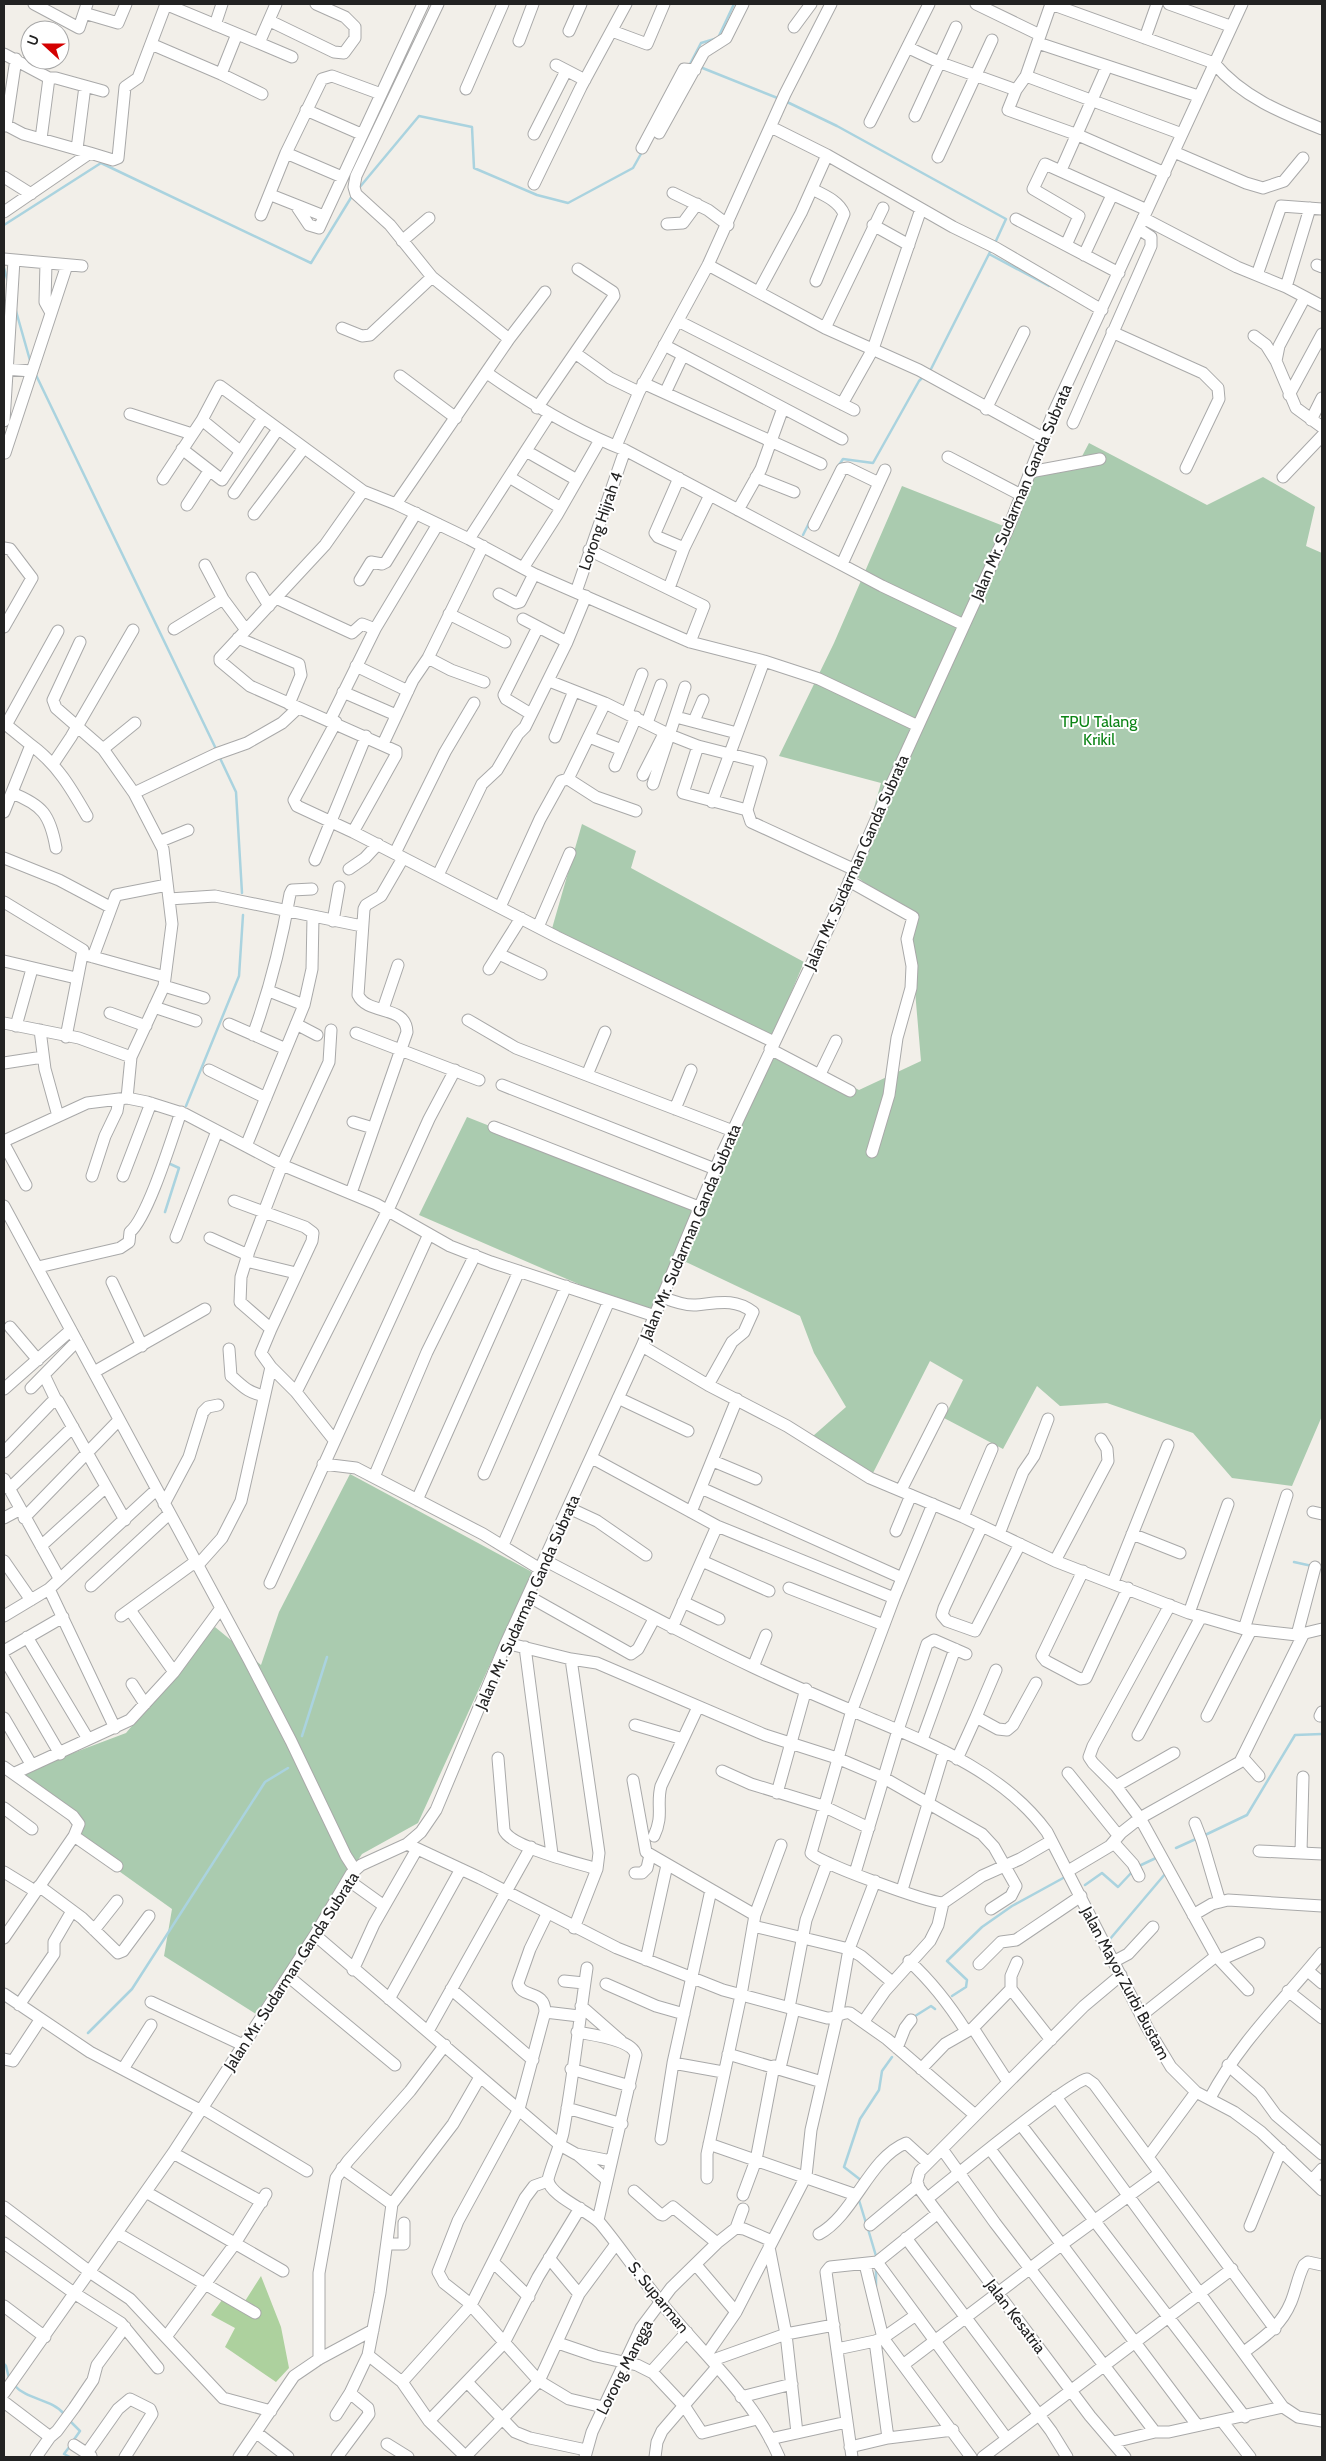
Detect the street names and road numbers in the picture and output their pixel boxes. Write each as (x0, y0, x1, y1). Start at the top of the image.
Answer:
street label: Jalan Mr. Sudarman Ganda Subrata (967, 381, 1076, 604)
street label: Lorong Hijrah 4 (575, 469, 626, 573)
street label: Jalan Mr. Sudarman Ganda Subrata (800, 752, 913, 973)
street label: Jalan Mr. Sudarman Ganda Subrata (636, 1121, 745, 1344)
street label: Jalan Mr. Sudarman Ganda Subrata (471, 1492, 584, 1713)
street label: Jalan Mr. Sudarman Ganda Subrata (219, 1868, 363, 2075)
street label: Jalan Mayor Zurbi Bustam (1077, 1903, 1174, 2063)
street label: S. Suparman (624, 2258, 693, 2337)
street label: Jalan Kesatria (981, 2275, 1050, 2357)
street label: Lorong Mangga (592, 2316, 657, 2418)

